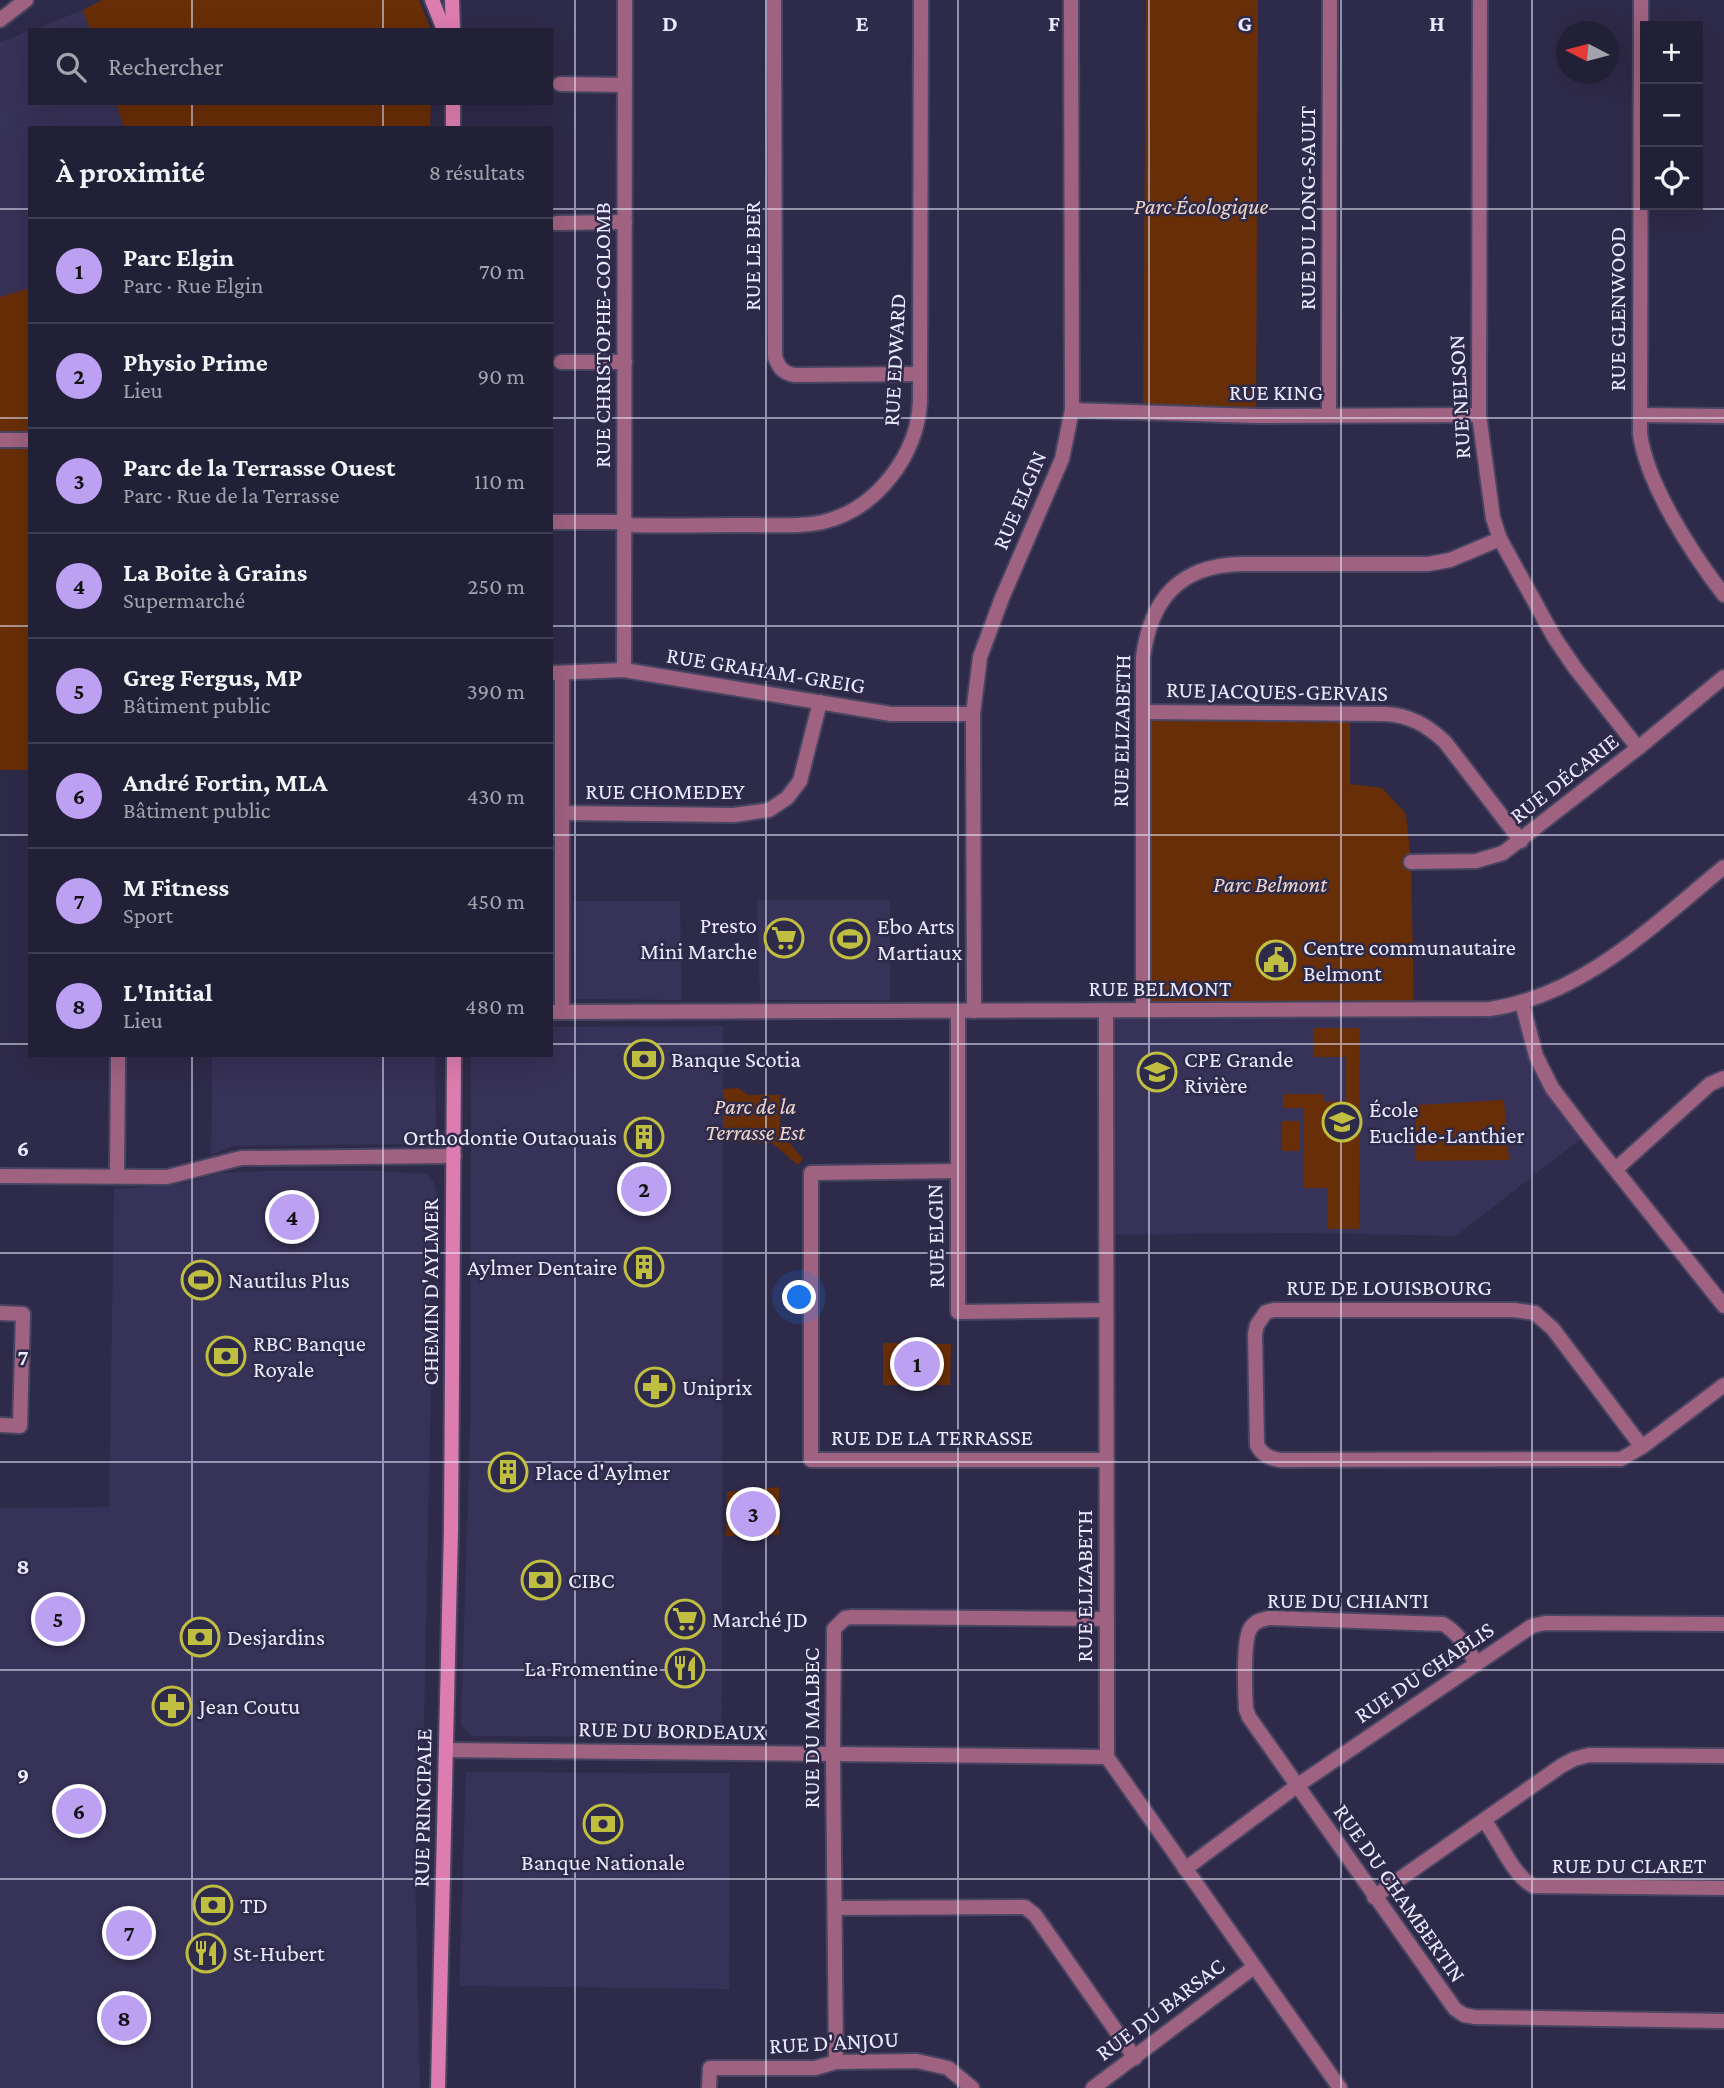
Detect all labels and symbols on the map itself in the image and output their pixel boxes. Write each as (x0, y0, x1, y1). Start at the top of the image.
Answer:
text: D (662, 10, 678, 36)
text: E (855, 10, 869, 36)
text: F (1048, 10, 1060, 36)
text: G (1238, 10, 1253, 36)
text: H (1429, 10, 1445, 36)
north arrow (1556, 21, 1619, 84)
street label: RUE DU LONG-SAULT (1294, 105, 1320, 310)
park label: Parc Écologique (1134, 193, 1269, 219)
street label: RUE LE BER (739, 201, 765, 311)
street label: RUE CHRISTOPHE-COLOMB (589, 202, 615, 468)
street label: RUE GLENWOOD (1604, 227, 1630, 391)
street label: RUE EDWARD (878, 293, 910, 427)
street label: RUE NELSON (1443, 334, 1475, 460)
street label: RUE KING (1229, 379, 1323, 405)
street label: RUE ELGIN (987, 447, 1051, 553)
street label: RUE GRAHAM-GREIG (665, 641, 867, 699)
street label: RUE ELIZABETH (1107, 654, 1135, 808)
street label: RUE JACQUES-GERVAIS (1166, 676, 1388, 706)
street label: RUE DÉCARIE (1505, 728, 1623, 828)
street label: RUE CHOMEDEY (585, 778, 746, 804)
park label: Parc Belmont (1213, 871, 1328, 897)
place label: Presto Mini Marche (640, 912, 757, 964)
place label: Ebo Arts Martiaux (877, 913, 962, 965)
supermarket icon: Presto Mini Marche (763, 917, 805, 959)
sports icon: Ebo Arts Martiaux (829, 918, 871, 960)
place label: Centre communautaire Belmont (1303, 934, 1516, 986)
public building icon: Centre communautaire Belmont (1255, 939, 1297, 981)
street label: RUE BELMONT (1089, 975, 1232, 1001)
bank icon: Banque Scotia (623, 1038, 665, 1080)
place label: Banque Scotia (671, 1046, 801, 1072)
place label: CPE Grande Rivière (1184, 1046, 1293, 1098)
school or university icon: CPE Grande Rivière (1136, 1051, 1178, 1093)
park label: Parc de la Terrasse Est (705, 1093, 806, 1145)
place label: École Euclide-Lanthier (1369, 1096, 1525, 1148)
school or university icon: École Euclide-Lanthier (1321, 1101, 1363, 1143)
building icon: Orthodontie Outaouais (623, 1116, 665, 1158)
place label: Orthodontie Outaouais (403, 1124, 617, 1150)
text: 6 (17, 1135, 29, 1161)
pin: 2 (621, 1163, 667, 1215)
street label: RUE ELGIN (921, 1183, 949, 1289)
pin: 4 (269, 1191, 315, 1243)
street label: CHEMIN D'AYLMER (417, 1198, 443, 1386)
building icon: Aylmer Dentaire (623, 1246, 665, 1288)
place label: Aylmer Dentaire (467, 1254, 617, 1280)
sports icon: Nautilus Plus (180, 1259, 222, 1301)
place label: Nautilus Plus (228, 1267, 350, 1293)
street label: RUE DE LOUISBOURG (1286, 1274, 1492, 1300)
your location (782, 1280, 816, 1314)
place label: RBC Banque Royale (253, 1330, 366, 1382)
bank icon: RBC Banque Royale (205, 1335, 247, 1377)
pin: 1 (894, 1338, 940, 1390)
text: 7 (17, 1344, 29, 1370)
pharmacy icon: Uniprix (634, 1366, 676, 1408)
place label: Uniprix (682, 1374, 753, 1400)
street label: RUE DE LA TERRASSE (831, 1424, 1033, 1450)
building icon: Place d'Aylmer (487, 1451, 529, 1493)
place label: Place d'Aylmer (535, 1459, 670, 1485)
pin: 3 (730, 1488, 776, 1540)
street label: RUE ELIZABETH (1071, 1510, 1097, 1662)
text: 8 (16, 1553, 30, 1579)
bank icon: CIBC (520, 1559, 562, 1601)
place label: CIBC (568, 1567, 615, 1593)
street label: RUE DU CHIANTI (1267, 1587, 1429, 1613)
pin: 5 (35, 1593, 81, 1645)
supermarket icon: Marché JD (664, 1598, 706, 1640)
place label: Marché JD (712, 1606, 808, 1632)
bank icon: Desjardins (179, 1616, 221, 1658)
street label: RUE DU CHABLIS (1350, 1616, 1498, 1728)
place label: Desjardins (227, 1624, 325, 1650)
restaurant icon: La Fromentine (664, 1647, 706, 1689)
street label: RUE DU MALBEC (798, 1648, 824, 1808)
place label: La Fromentine (524, 1655, 658, 1681)
pharmacy icon: Jean Coutu (151, 1685, 193, 1727)
place label: Jean Coutu (197, 1693, 300, 1719)
street label: RUE DU BORDEAUX (578, 1715, 766, 1745)
street label: RUE PRINCIPALE (408, 1728, 436, 1888)
text: 9 (17, 1762, 29, 1788)
pin: 6 (56, 1785, 102, 1837)
street label: RUE DU CHAMBERTIN (1329, 1799, 1471, 1987)
bank icon: Banque Nationale (582, 1803, 624, 1845)
place label: Banque Nationale (521, 1849, 685, 1875)
street label: RUE DU CLARET (1552, 1852, 1707, 1878)
bank icon: TD (192, 1884, 234, 1926)
place label: TD (240, 1892, 268, 1918)
pin: 7 (106, 1907, 152, 1959)
restaurant icon: St-Hubert (185, 1932, 227, 1974)
place label: St-Hubert (233, 1940, 325, 1966)
street label: RUE DU BARSAC (1091, 1952, 1229, 2066)
pin: 8 (101, 1992, 147, 2044)
street label: RUE D'ANJOU (768, 2026, 900, 2058)

